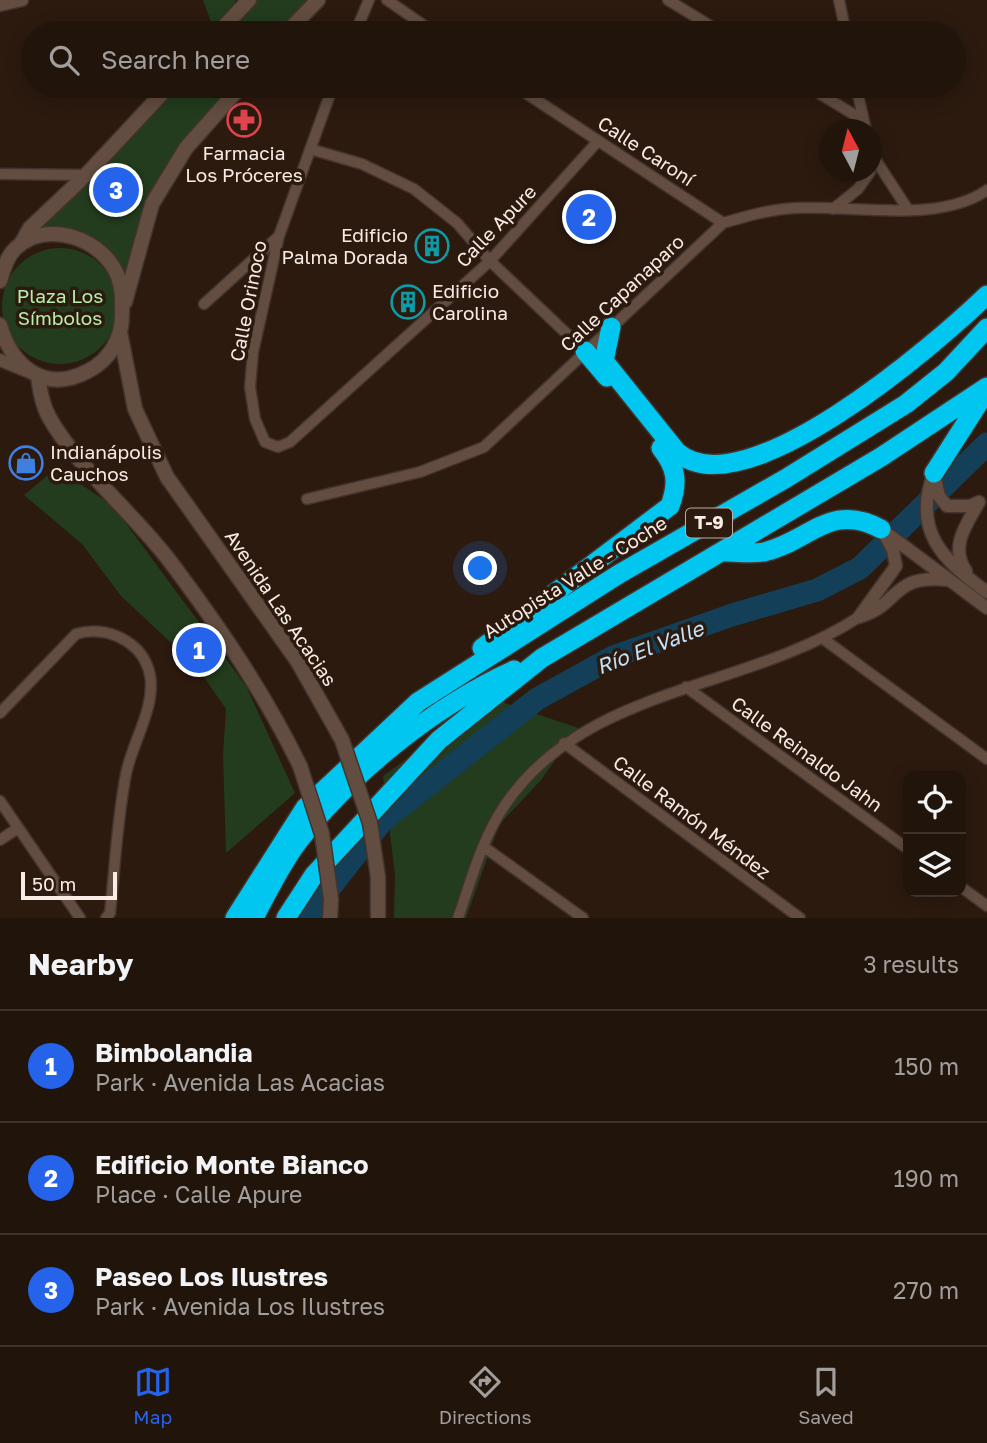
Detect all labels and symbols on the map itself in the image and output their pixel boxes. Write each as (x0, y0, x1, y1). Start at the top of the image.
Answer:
pharmacy icon: Farmacia Los Próceres (225, 101, 263, 139)
street label: Calle Caroní (594, 111, 700, 191)
north arrow (819, 119, 882, 182)
place label: Farmacia Los Próceres (185, 141, 303, 186)
pin: 3 (93, 164, 139, 216)
street label: Calle Apure (451, 180, 541, 272)
pin: 2 (566, 191, 612, 243)
place label: Edificio Palma Dorada (282, 223, 408, 268)
building icon: Edificio Palma Dorada (413, 227, 451, 265)
street label: Calle Capanaparo (555, 229, 688, 356)
street label: Calle Orinoco (225, 238, 271, 363)
place label: Edificio Carolina (432, 279, 508, 324)
building icon: Edificio Carolina (389, 283, 427, 321)
park label: Plaza Los Símbolos (17, 284, 103, 329)
place label: Indianápolis Cauchos (50, 440, 162, 485)
shop icon: Indianápolis Cauchos (7, 444, 45, 482)
road number: T-9 (686, 508, 732, 538)
street label: Autopista Valle - Coche (479, 511, 671, 643)
street label: Avenida Las Acacias (221, 525, 342, 690)
your location (463, 551, 497, 585)
water label: Río El Valle (592, 614, 709, 679)
pin: 1 (176, 624, 222, 676)
street label: Calle Reinaldo Jahn (727, 691, 887, 816)
street label: Calle Ramón Méndez (609, 750, 775, 883)
scale bar (21, 869, 117, 901)

